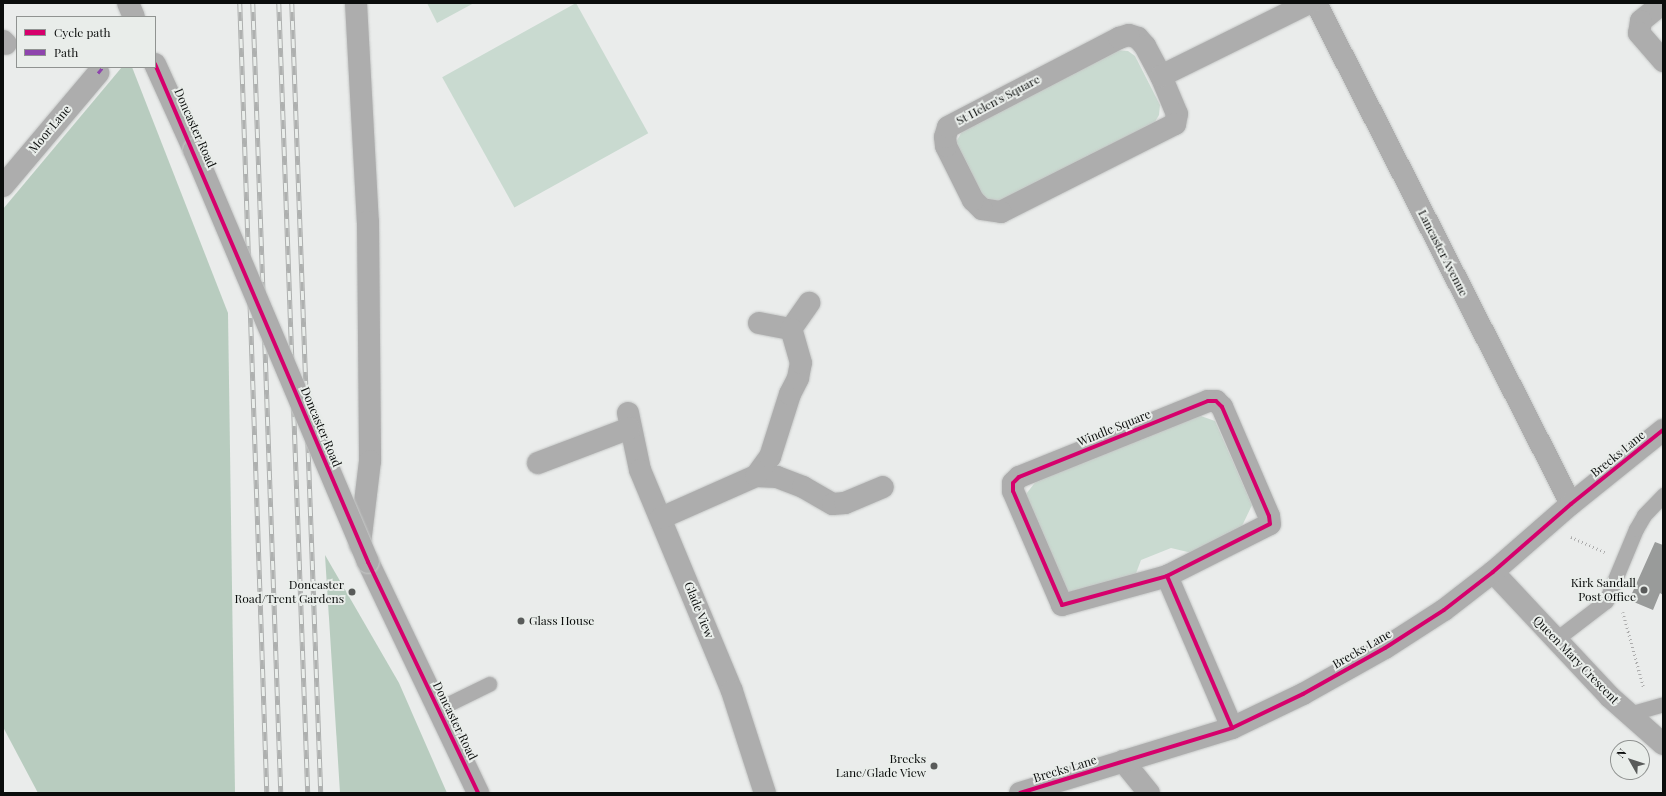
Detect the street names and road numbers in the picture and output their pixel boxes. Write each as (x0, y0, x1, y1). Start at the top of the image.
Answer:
street label: St Helen's Square (954, 72, 1042, 128)
street label: Doncaster Road (171, 86, 219, 170)
street label: Moor Lane (26, 102, 74, 156)
street label: Lancaster Avenue (1415, 207, 1471, 299)
street label: Doncaster Road (298, 385, 344, 469)
street label: Windle Square (1075, 407, 1153, 449)
street label: Brecks Lane (1588, 428, 1648, 480)
street label: Glade View (681, 580, 717, 640)
street label: Queen Mary Crescent (1530, 613, 1622, 707)
street label: Brecks Lane (1330, 626, 1394, 672)
street label: Doncaster Road (430, 679, 480, 763)
street label: Brecks Lane (1032, 753, 1098, 785)

